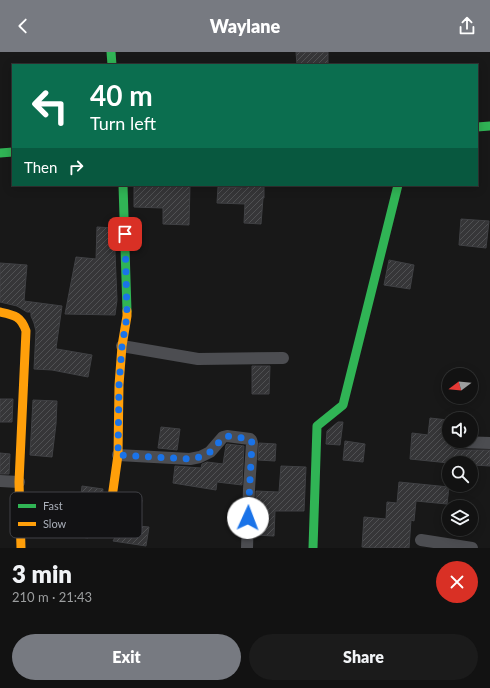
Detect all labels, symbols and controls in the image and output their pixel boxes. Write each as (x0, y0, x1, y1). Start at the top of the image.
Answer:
icon: back (12, 15, 34, 37)
text: Waylane (210, 15, 280, 37)
icon: share (456, 15, 478, 37)
text: 40 m (90, 78, 153, 112)
icon: left (24, 80, 76, 132)
text: Turn left (90, 112, 156, 134)
icon: right (65, 156, 87, 178)
text: Then (24, 158, 57, 176)
pin (108, 217, 142, 251)
icon: arrive (114, 223, 136, 245)
north arrow (442, 368, 478, 404)
map controls (442, 368, 478, 536)
button: sound (442, 412, 478, 448)
button: search (442, 456, 478, 492)
legend (10, 492, 142, 538)
position arrow (227, 497, 269, 539)
text: Fast (43, 499, 63, 512)
button: layers (442, 500, 478, 536)
text: Slow (43, 517, 67, 530)
text: 3 min (12, 559, 72, 588)
button: close (436, 561, 478, 603)
text: 210 m · 21:43 (12, 589, 92, 605)
button: Exit (12, 634, 241, 680)
button: Share (249, 634, 478, 680)

